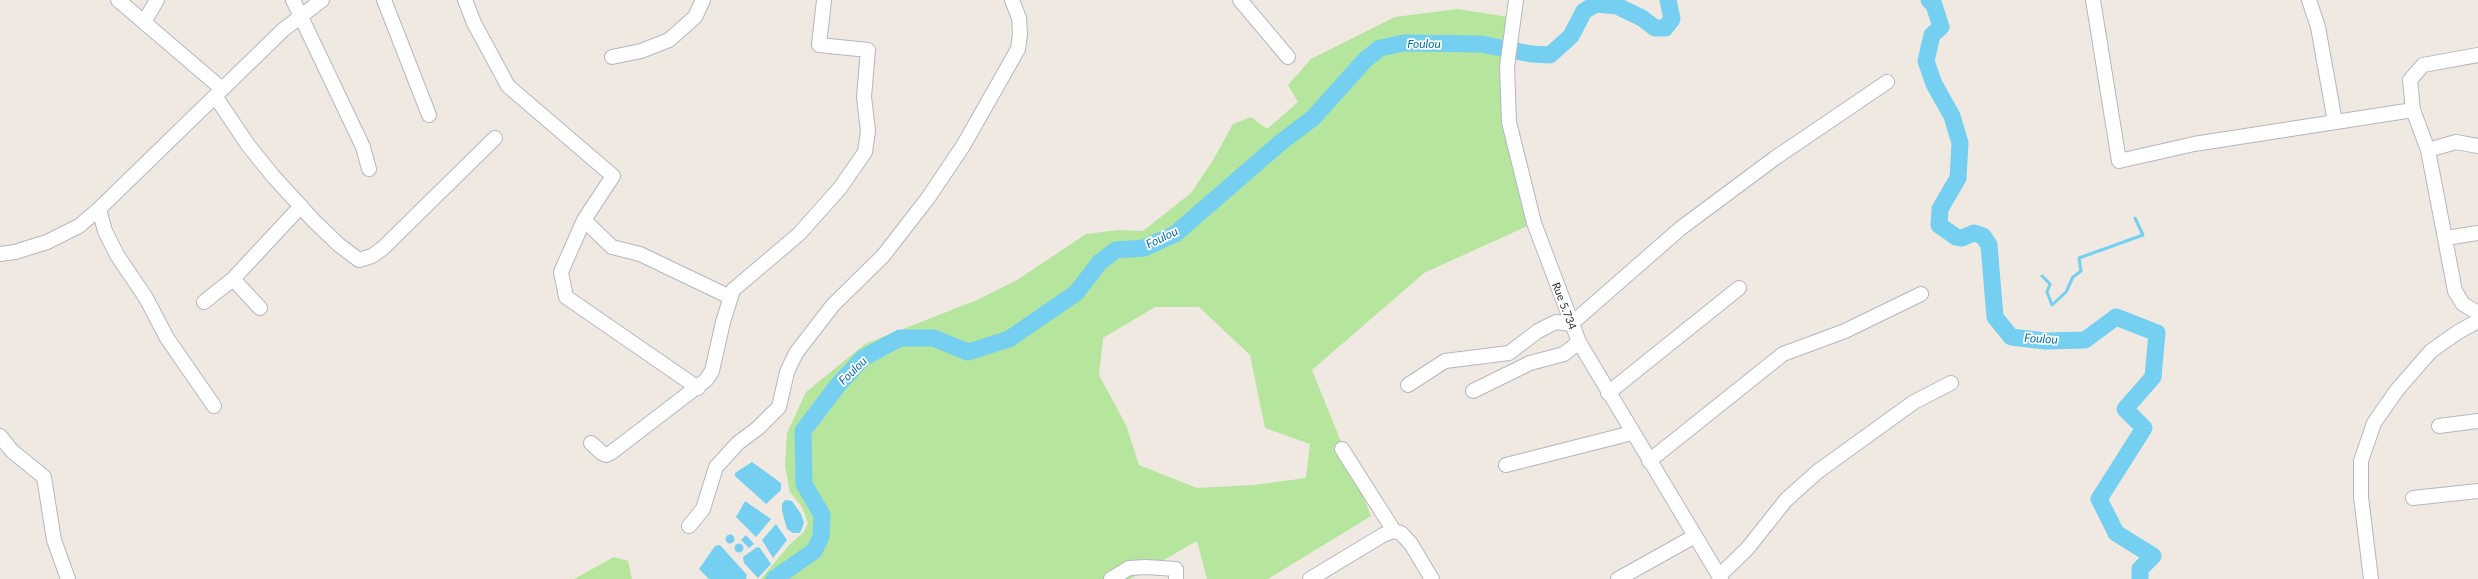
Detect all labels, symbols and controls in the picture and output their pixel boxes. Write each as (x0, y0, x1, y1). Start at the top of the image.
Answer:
water label: Foulou (1407, 37, 1441, 51)
water label: Foulou (1144, 224, 1180, 252)
street label: Rue 5.734 (1549, 281, 1579, 331)
water label: Foulou (2024, 331, 2058, 347)
water label: Foulou (836, 354, 870, 388)

